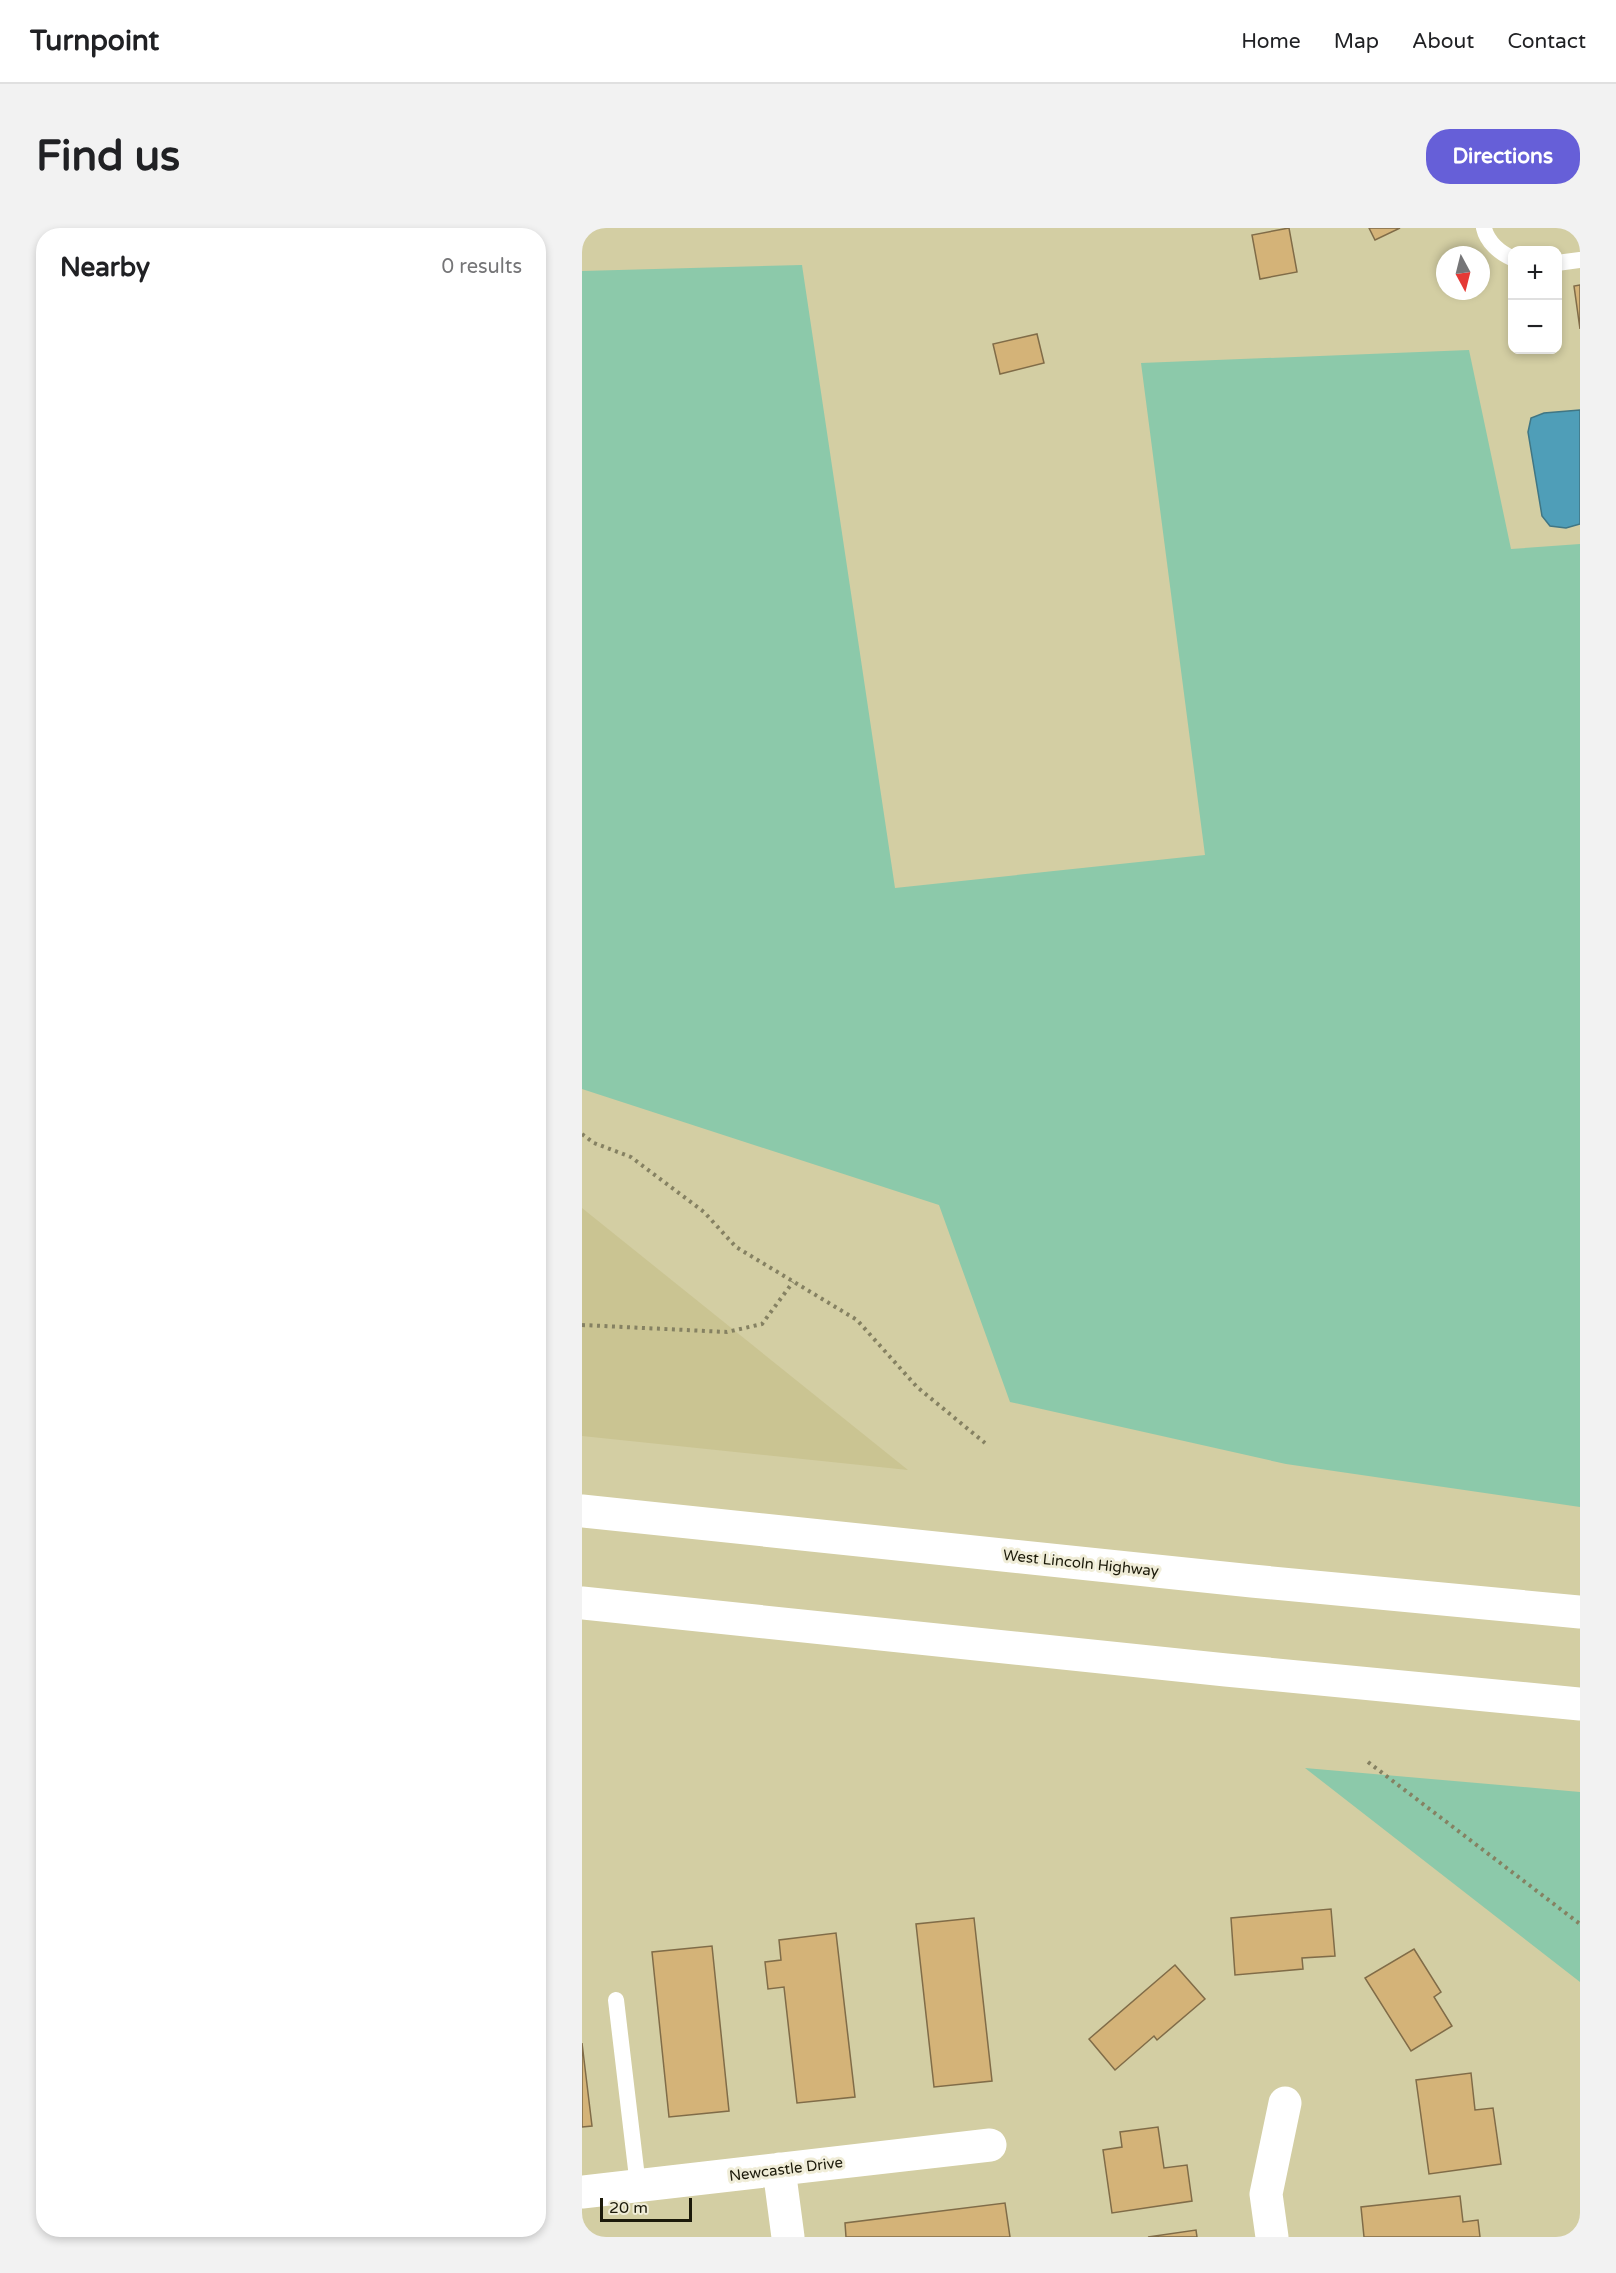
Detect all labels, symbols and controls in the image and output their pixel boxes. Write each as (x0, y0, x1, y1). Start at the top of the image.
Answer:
text: Turnpoint (30, 24, 159, 58)
text: Home (1241, 29, 1301, 54)
text: Map (1334, 29, 1379, 54)
text: About (1412, 29, 1474, 54)
text: Contact (1507, 29, 1586, 54)
button: Directions (1426, 129, 1580, 184)
text: Find us (36, 131, 180, 182)
north arrow (1436, 246, 1490, 300)
map controls (1508, 246, 1562, 354)
button: + (1508, 246, 1562, 300)
text: Nearby (60, 252, 150, 283)
text: 0 results (442, 255, 522, 279)
button: − (1508, 300, 1562, 354)
street label: West Lincoln Highway (1002, 1546, 1160, 1580)
street label: Newcastle Drive (728, 2153, 844, 2185)
scale bar (600, 2195, 692, 2222)
text: 20 m (609, 2198, 648, 2218)

